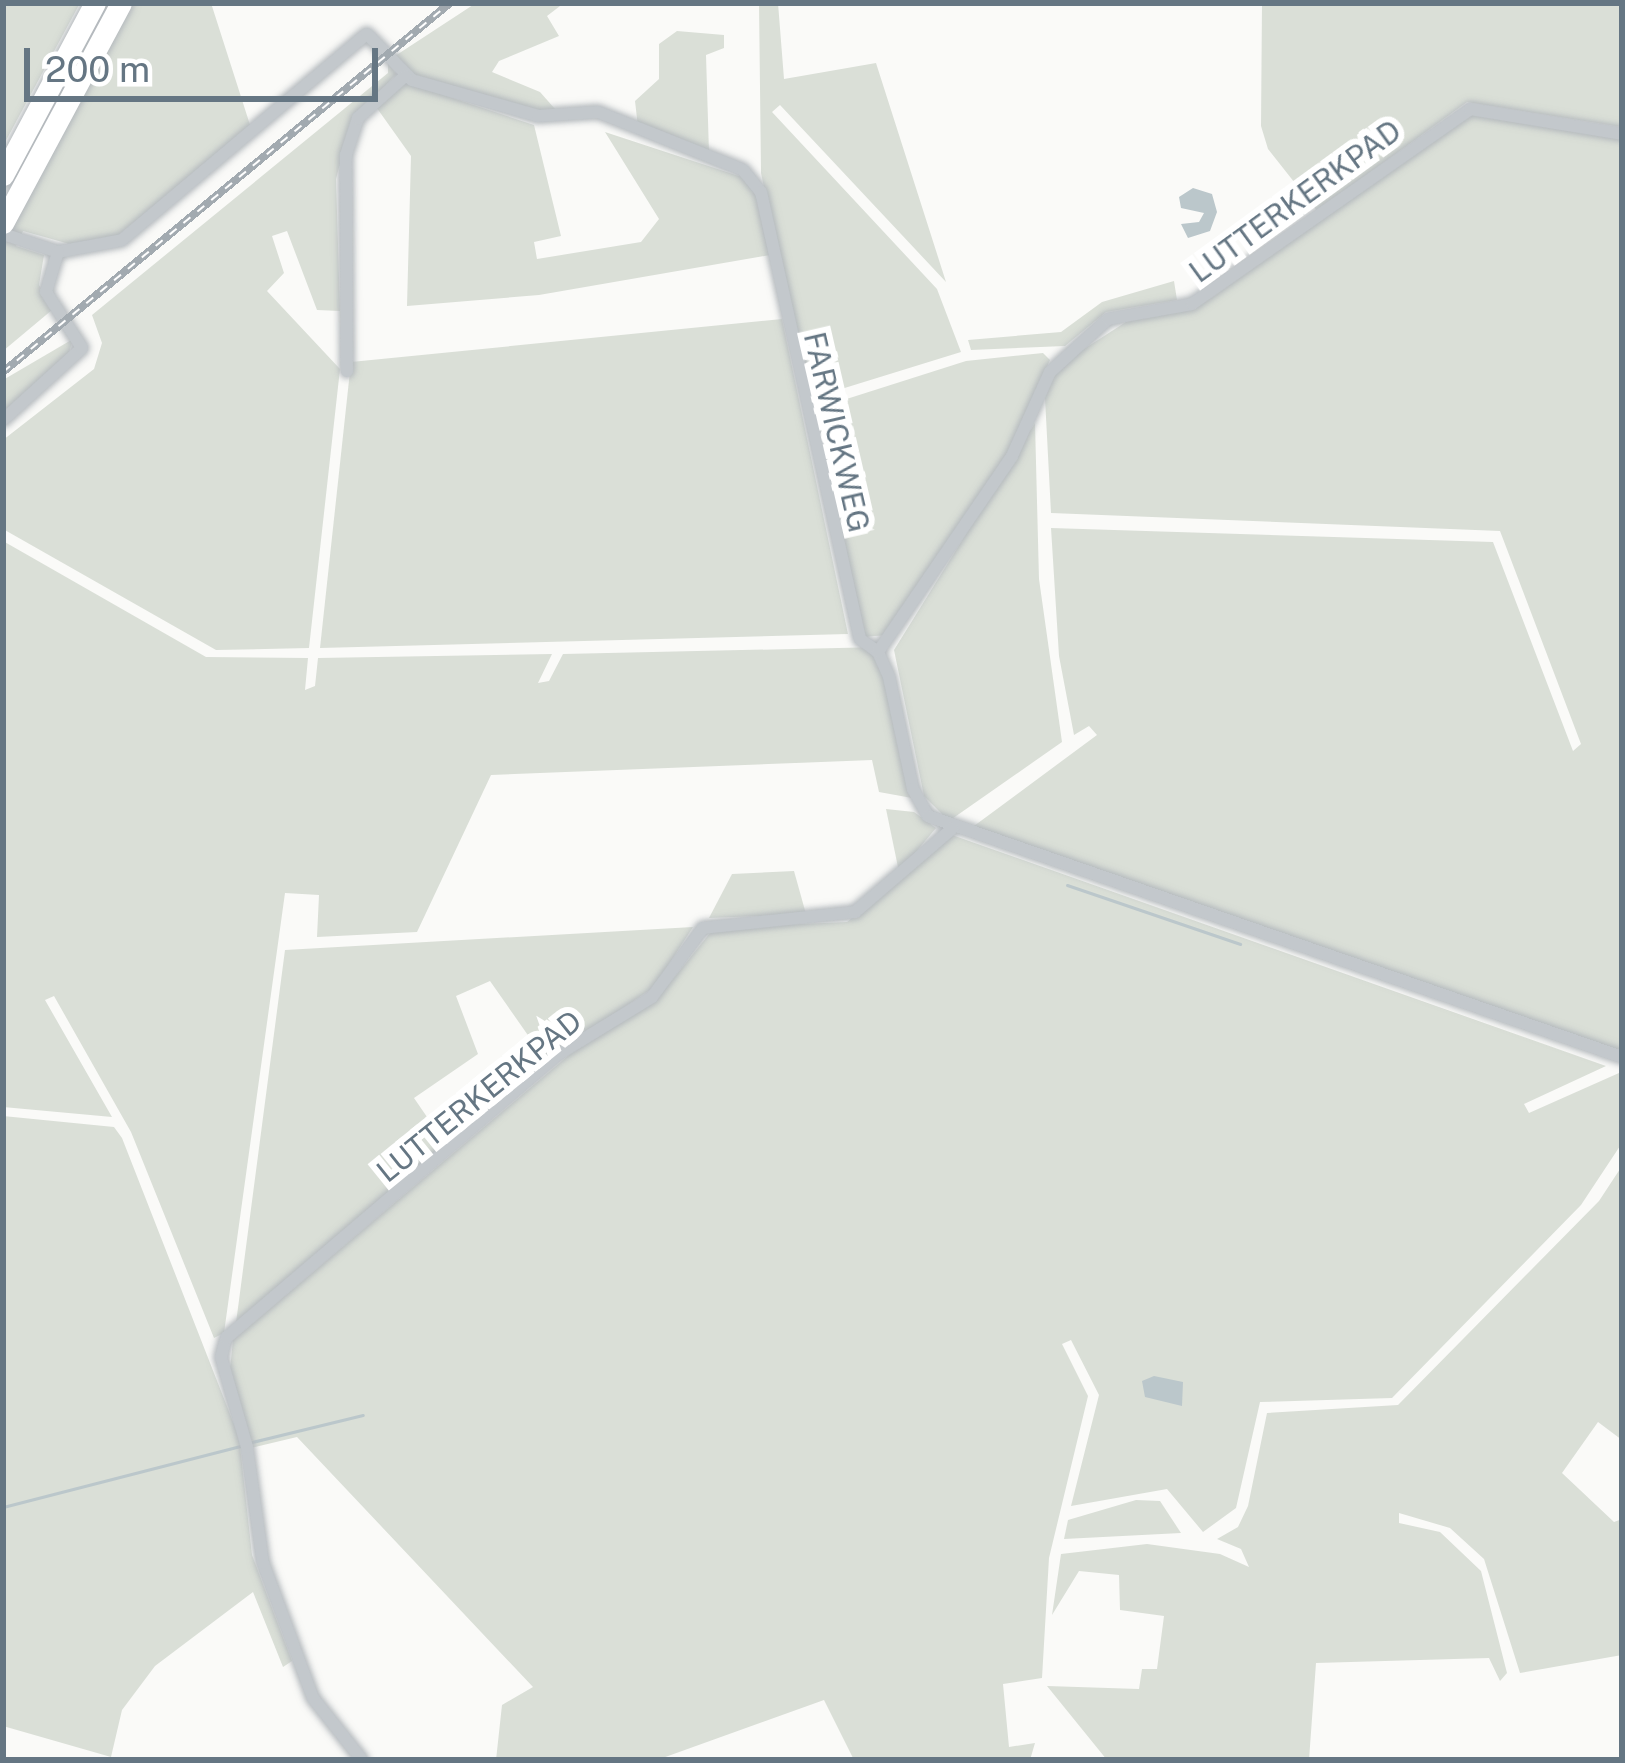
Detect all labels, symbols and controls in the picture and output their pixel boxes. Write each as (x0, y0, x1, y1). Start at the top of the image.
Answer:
scale bar (30, 24, 384, 98)
text: 200 m (45, 48, 150, 90)
street label: LUTTERKERKPAD (1182, 112, 1408, 290)
street label: FARWICKWEG (796, 328, 878, 536)
street label: LUTTERKERKPAD (370, 1003, 588, 1189)

